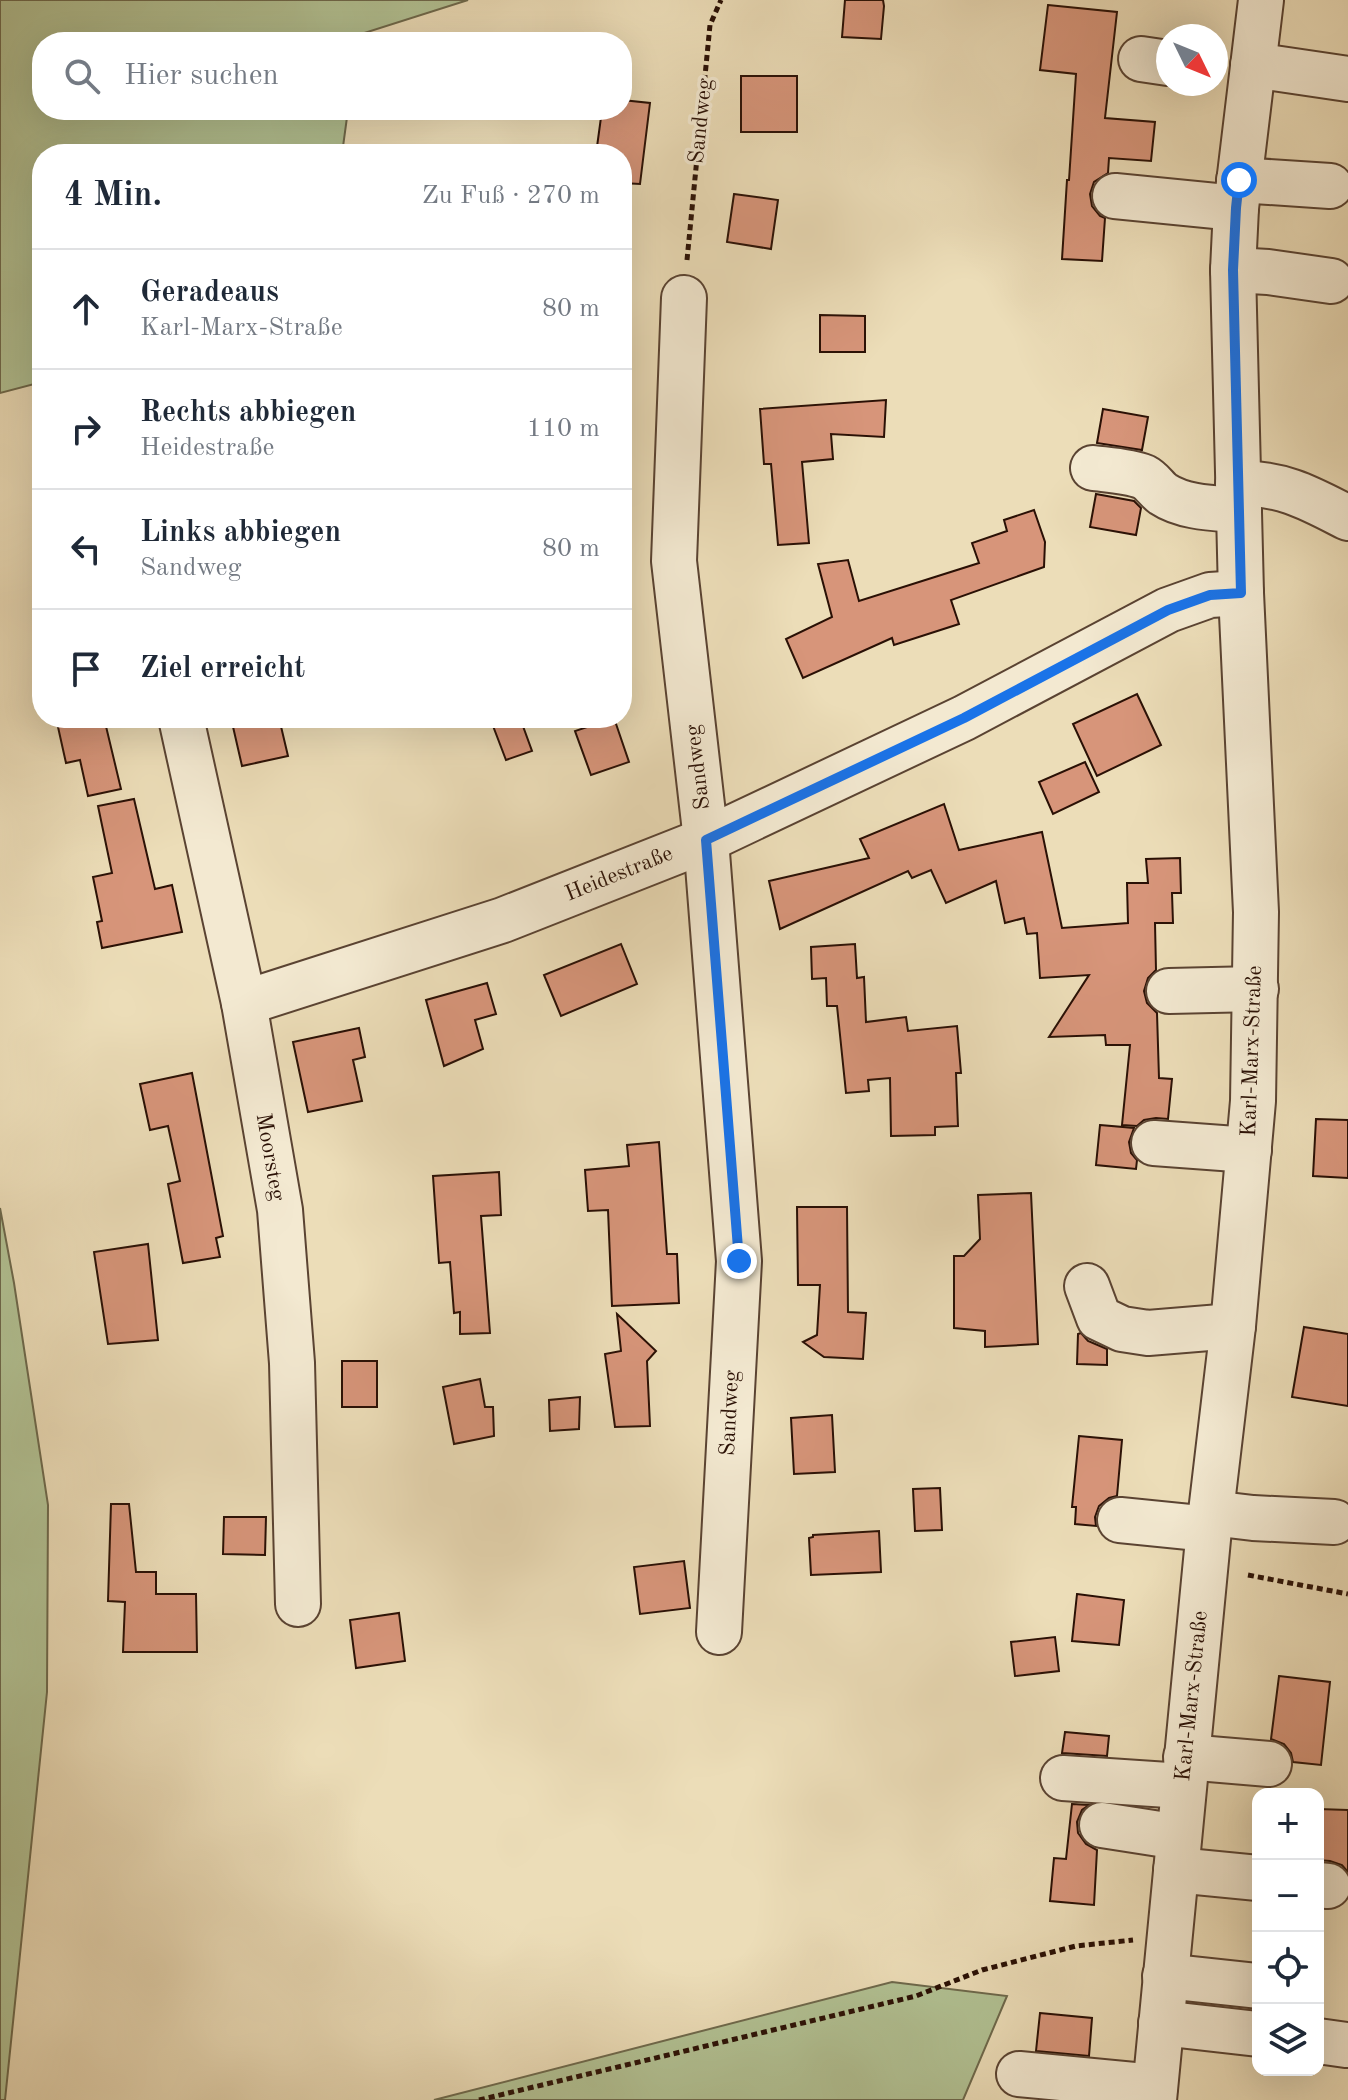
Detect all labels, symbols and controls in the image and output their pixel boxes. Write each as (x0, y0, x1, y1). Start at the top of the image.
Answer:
north arrow (1156, 24, 1228, 96)
search box (32, 32, 632, 120)
icon: search (60, 54, 104, 98)
text: Hier suchen (124, 61, 279, 91)
street label: Sandweg (686, 77, 716, 165)
route start (1221, 162, 1257, 198)
text: 4 Min. (64, 179, 162, 213)
text: Zu Fuß · 270 m (422, 183, 600, 209)
text: Geradeaus (140, 278, 279, 308)
icon: ahead (64, 287, 108, 331)
text: 80 m (542, 296, 600, 322)
text: Karl-Marx-Straße (140, 315, 343, 341)
text: Rechts abbiegen (140, 398, 357, 428)
icon: right (64, 407, 108, 451)
text: 110 m (527, 416, 600, 442)
text: Heidestraße (140, 435, 275, 461)
text: Links abbiegen (140, 518, 341, 548)
icon: left (64, 527, 108, 571)
text: 80 m (542, 536, 600, 562)
text: Sandweg (140, 555, 242, 581)
icon: arrive (64, 647, 108, 691)
text: Ziel erreicht (140, 654, 305, 684)
street label: Sandweg (682, 723, 714, 811)
street label: Heidestraße (562, 842, 676, 906)
street label: Karl-Marx-Straße (1238, 965, 1266, 1137)
street label: Moorsteg (251, 1111, 289, 1203)
route end (721, 1243, 757, 1279)
street label: Sandweg (717, 1369, 743, 1456)
street label: Karl-Marx-Straße (1172, 1610, 1212, 1782)
map controls (1252, 1788, 1324, 2076)
button: + (1252, 1788, 1324, 1860)
button: − (1252, 1860, 1324, 1932)
button: locate (1252, 1932, 1324, 2004)
button: layers (1252, 2004, 1324, 2076)

